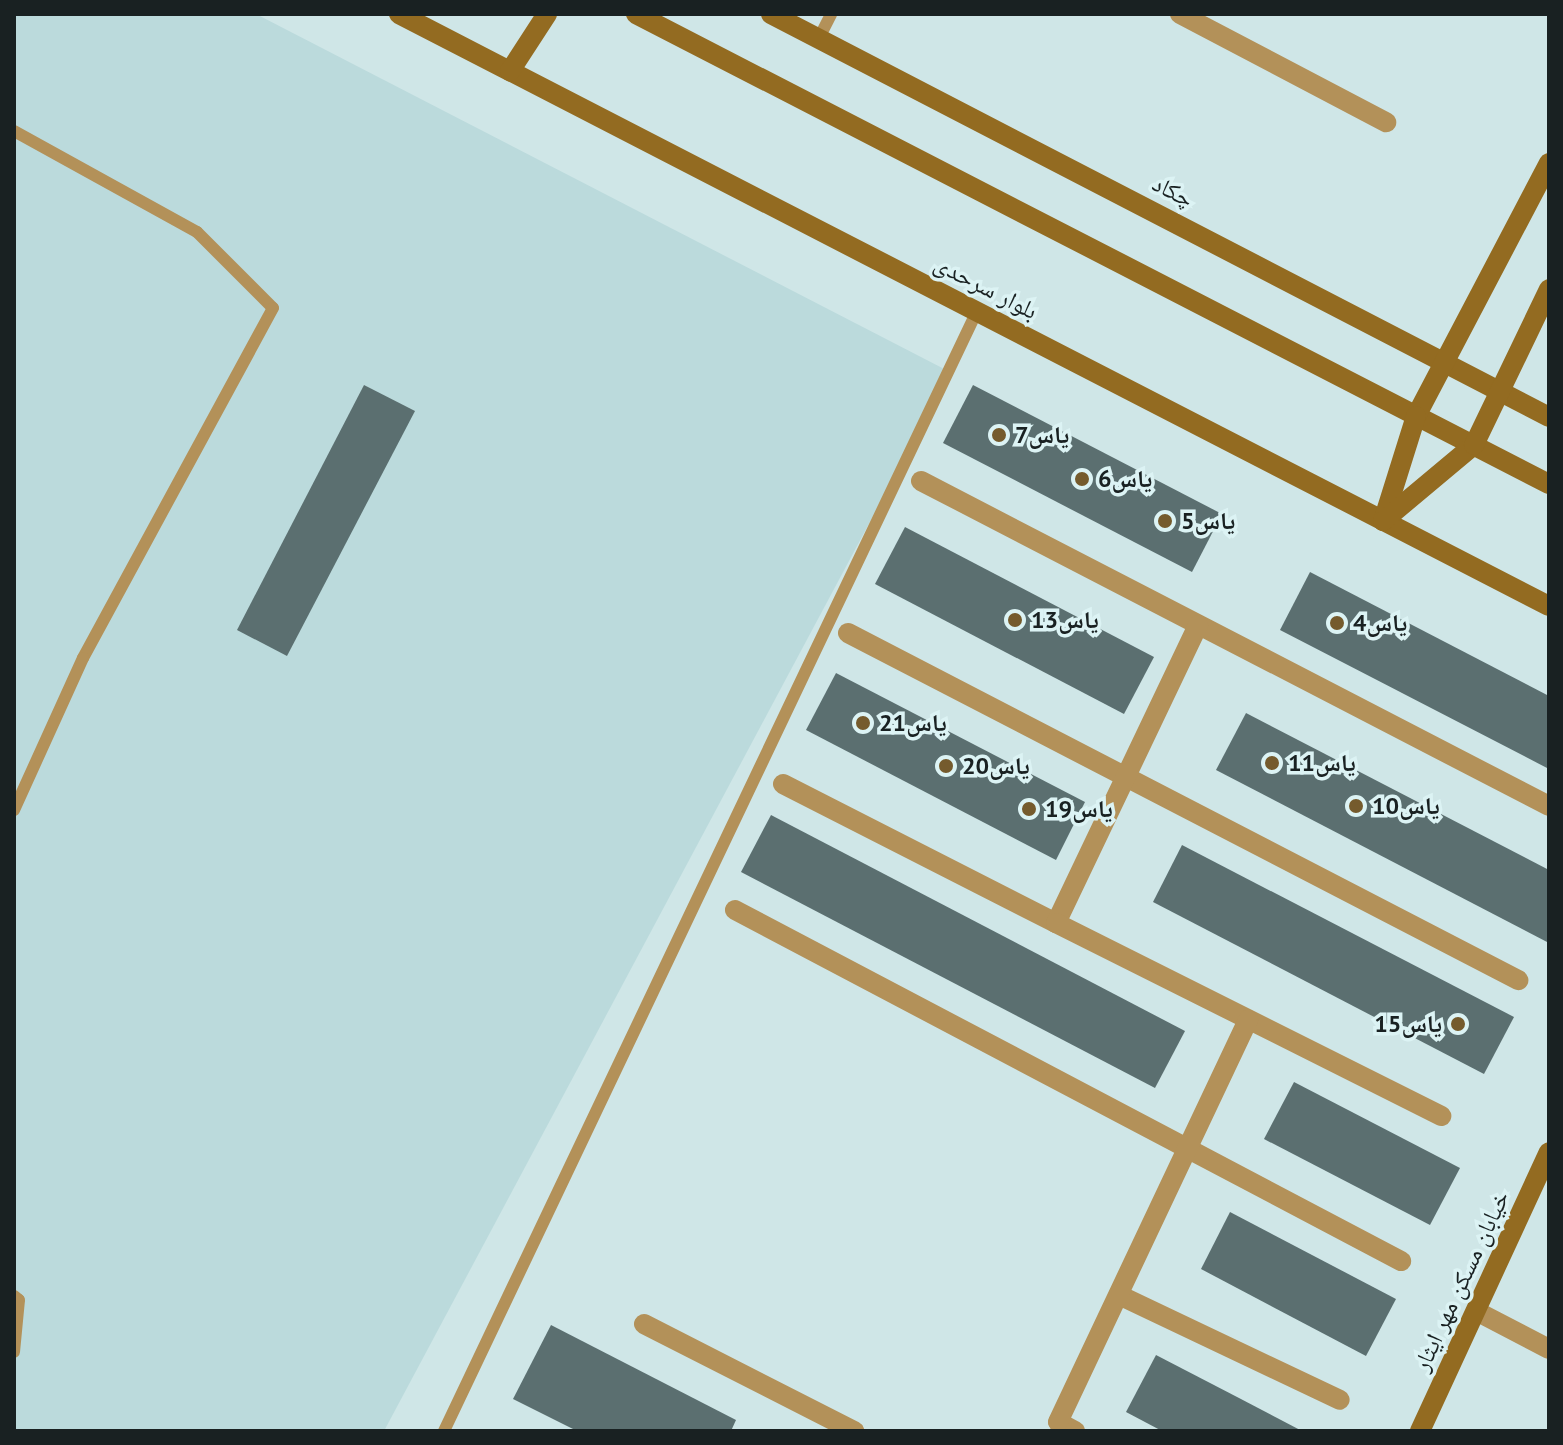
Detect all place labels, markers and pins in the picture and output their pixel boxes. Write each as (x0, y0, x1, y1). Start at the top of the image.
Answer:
place label: یاس7 (1015, 421, 1069, 449)
marker: یاس7 (990, 426, 1008, 444)
place label: یاس6 (1098, 465, 1152, 493)
marker: یاس6 (1073, 470, 1091, 488)
place label: یاس5 (1181, 507, 1235, 535)
marker: یاس5 (1156, 512, 1174, 530)
place label: یاس13 (1031, 606, 1099, 634)
place label: یاس4 (1353, 609, 1407, 637)
marker: یاس13 (1006, 611, 1024, 629)
marker: یاس4 (1328, 614, 1346, 632)
place label: یاس21 (879, 709, 947, 737)
marker: یاس21 (854, 714, 872, 732)
place label: یاس11 (1288, 749, 1356, 777)
place label: یاس20 (962, 752, 1030, 780)
marker: یاس11 (1263, 754, 1281, 772)
marker: یاس20 (937, 757, 955, 775)
place label: یاس10 (1372, 792, 1440, 820)
place label: یاس19 (1045, 795, 1113, 823)
marker: یاس10 (1347, 797, 1365, 815)
marker: یاس19 (1020, 800, 1038, 818)
place label: یاس15 (1374, 1010, 1442, 1038)
marker: یاس15 (1449, 1015, 1467, 1033)

